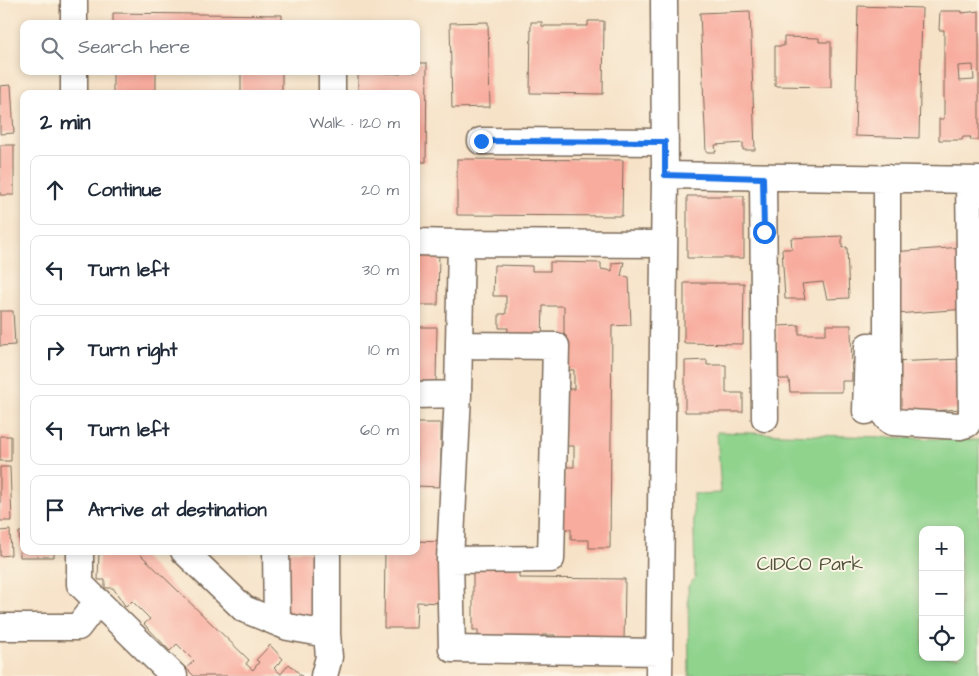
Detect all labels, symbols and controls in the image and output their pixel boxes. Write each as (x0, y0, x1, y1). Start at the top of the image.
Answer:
search box (20, 20, 420, 75)
icon: search (38, 34, 66, 62)
text: Search here (78, 34, 190, 61)
text: 2 min (40, 108, 90, 137)
text: Walk · 120 m (309, 112, 400, 134)
route end (470, 130, 493, 153)
icon: ahead (41, 176, 69, 204)
text: Continue (88, 177, 162, 204)
text: 20 m (361, 179, 399, 201)
route start (753, 221, 776, 244)
icon: left (41, 256, 69, 284)
text: Turn left (88, 257, 169, 284)
text: 30 m (362, 259, 399, 281)
icon: right (41, 336, 69, 364)
text: Turn right (88, 337, 177, 364)
text: 10 m (368, 339, 399, 361)
icon: left (41, 416, 69, 444)
text: Turn left (88, 417, 169, 444)
text: 60 m (360, 419, 399, 441)
icon: arrive (41, 496, 69, 524)
text: Arrive at destination (88, 497, 267, 524)
map controls (919, 526, 964, 661)
button: + (919, 526, 964, 571)
park label: CIDCO Park (757, 551, 864, 578)
button: − (919, 571, 964, 616)
button: locate (919, 616, 964, 661)

